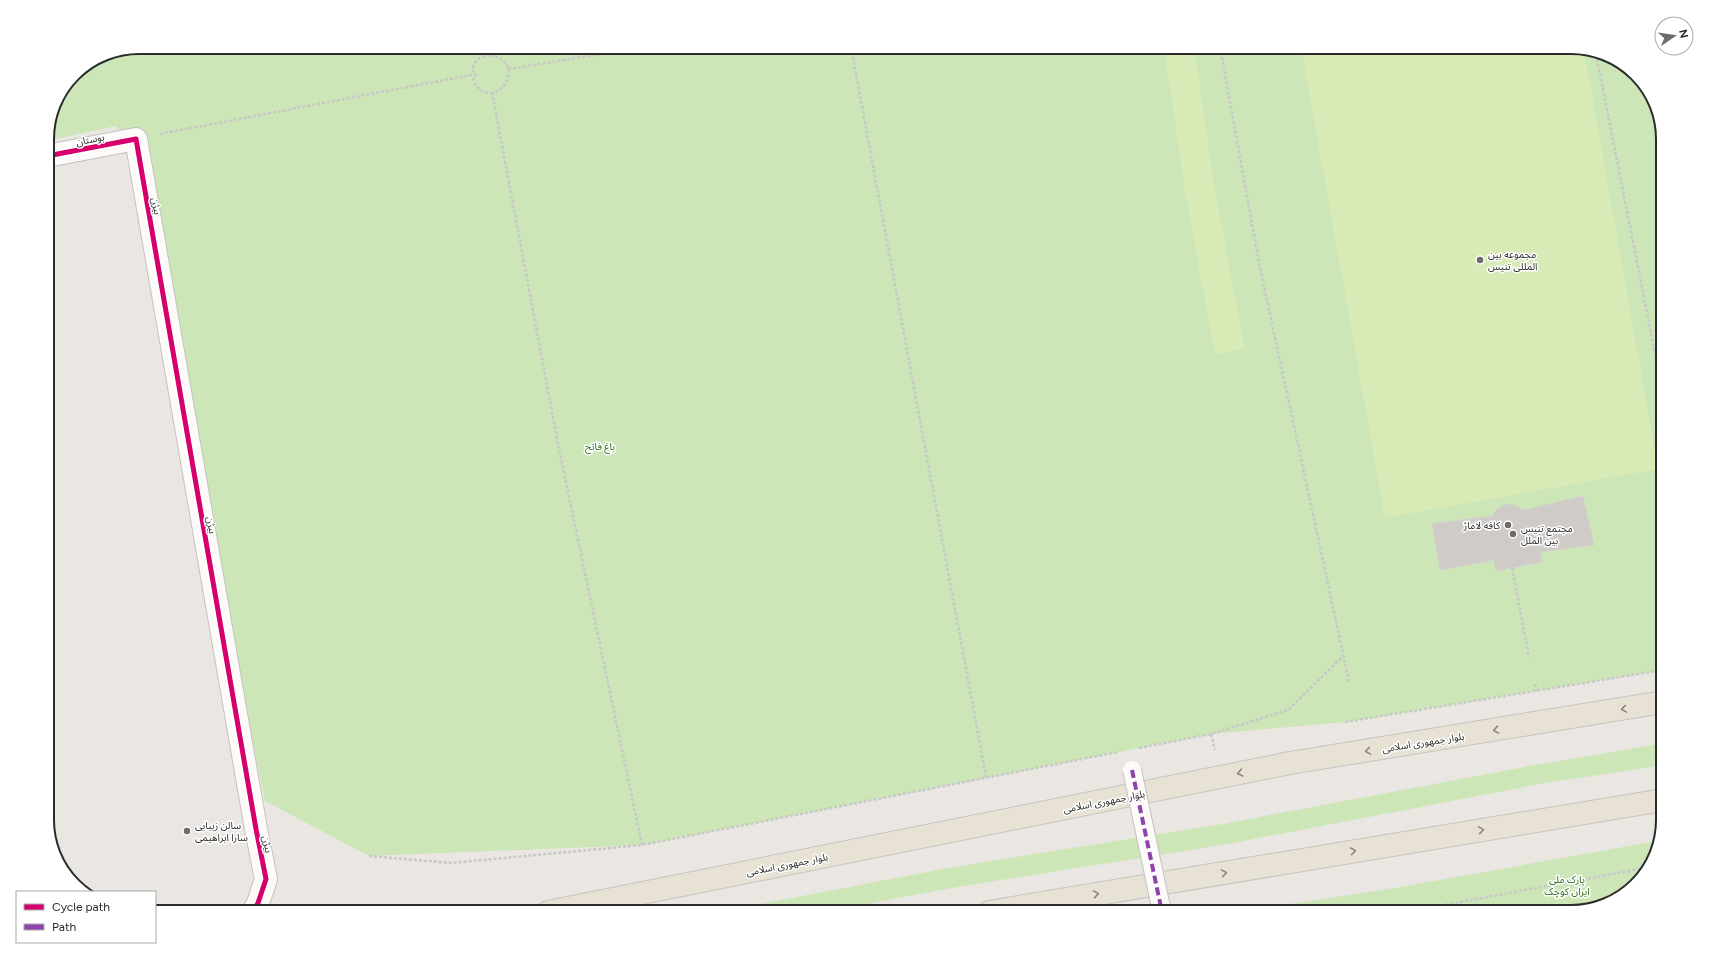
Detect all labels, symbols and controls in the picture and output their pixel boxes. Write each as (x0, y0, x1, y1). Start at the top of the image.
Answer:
north arrow (1654, 16, 1694, 56)
text: N (1676, 28, 1691, 39)
street label: بوستان (75, 130, 106, 149)
street label: بیژن (149, 196, 164, 216)
place label: مجموعه بین المللی تنیس (1488, 248, 1537, 273)
marker: مجموعه بین المللی تنیس (1475, 255, 1485, 265)
park label: باغ فاتح (585, 440, 615, 454)
street label: بیژن (204, 515, 219, 535)
place label: کافه لاماژ (1463, 519, 1501, 532)
marker: کافه لاماژ (1503, 520, 1513, 530)
place label: مجتمع تنیس بین الملل (1521, 522, 1573, 547)
marker: مجتمع تنیس بین الملل (1508, 529, 1518, 539)
one-way arrow (1621, 704, 1628, 712)
one-way arrow (1493, 725, 1499, 733)
street label: بلوار جمهوری اسلامی (1381, 730, 1465, 755)
one-way arrow (1365, 746, 1371, 754)
one-way arrow (1237, 769, 1243, 777)
street label: بلوار جمهوری اسلامی (1062, 787, 1146, 816)
place label: سالن زیبایی سارا ابراهیمی (195, 819, 248, 844)
marker: سالن زیبایی سارا ابراهیمی (182, 826, 192, 836)
one-way arrow (1478, 826, 1484, 835)
street label: بیژن (259, 834, 276, 854)
one-way arrow (1350, 848, 1356, 856)
street label: بلوار جمهوری اسلامی (745, 850, 829, 879)
one-way arrow (1221, 869, 1228, 878)
park label: پارک ملی ایران کوچک (1544, 873, 1590, 898)
one-way arrow (1093, 890, 1099, 899)
legend (16, 891, 156, 943)
text: Cycle path (52, 900, 110, 914)
text: Path (52, 920, 76, 934)

